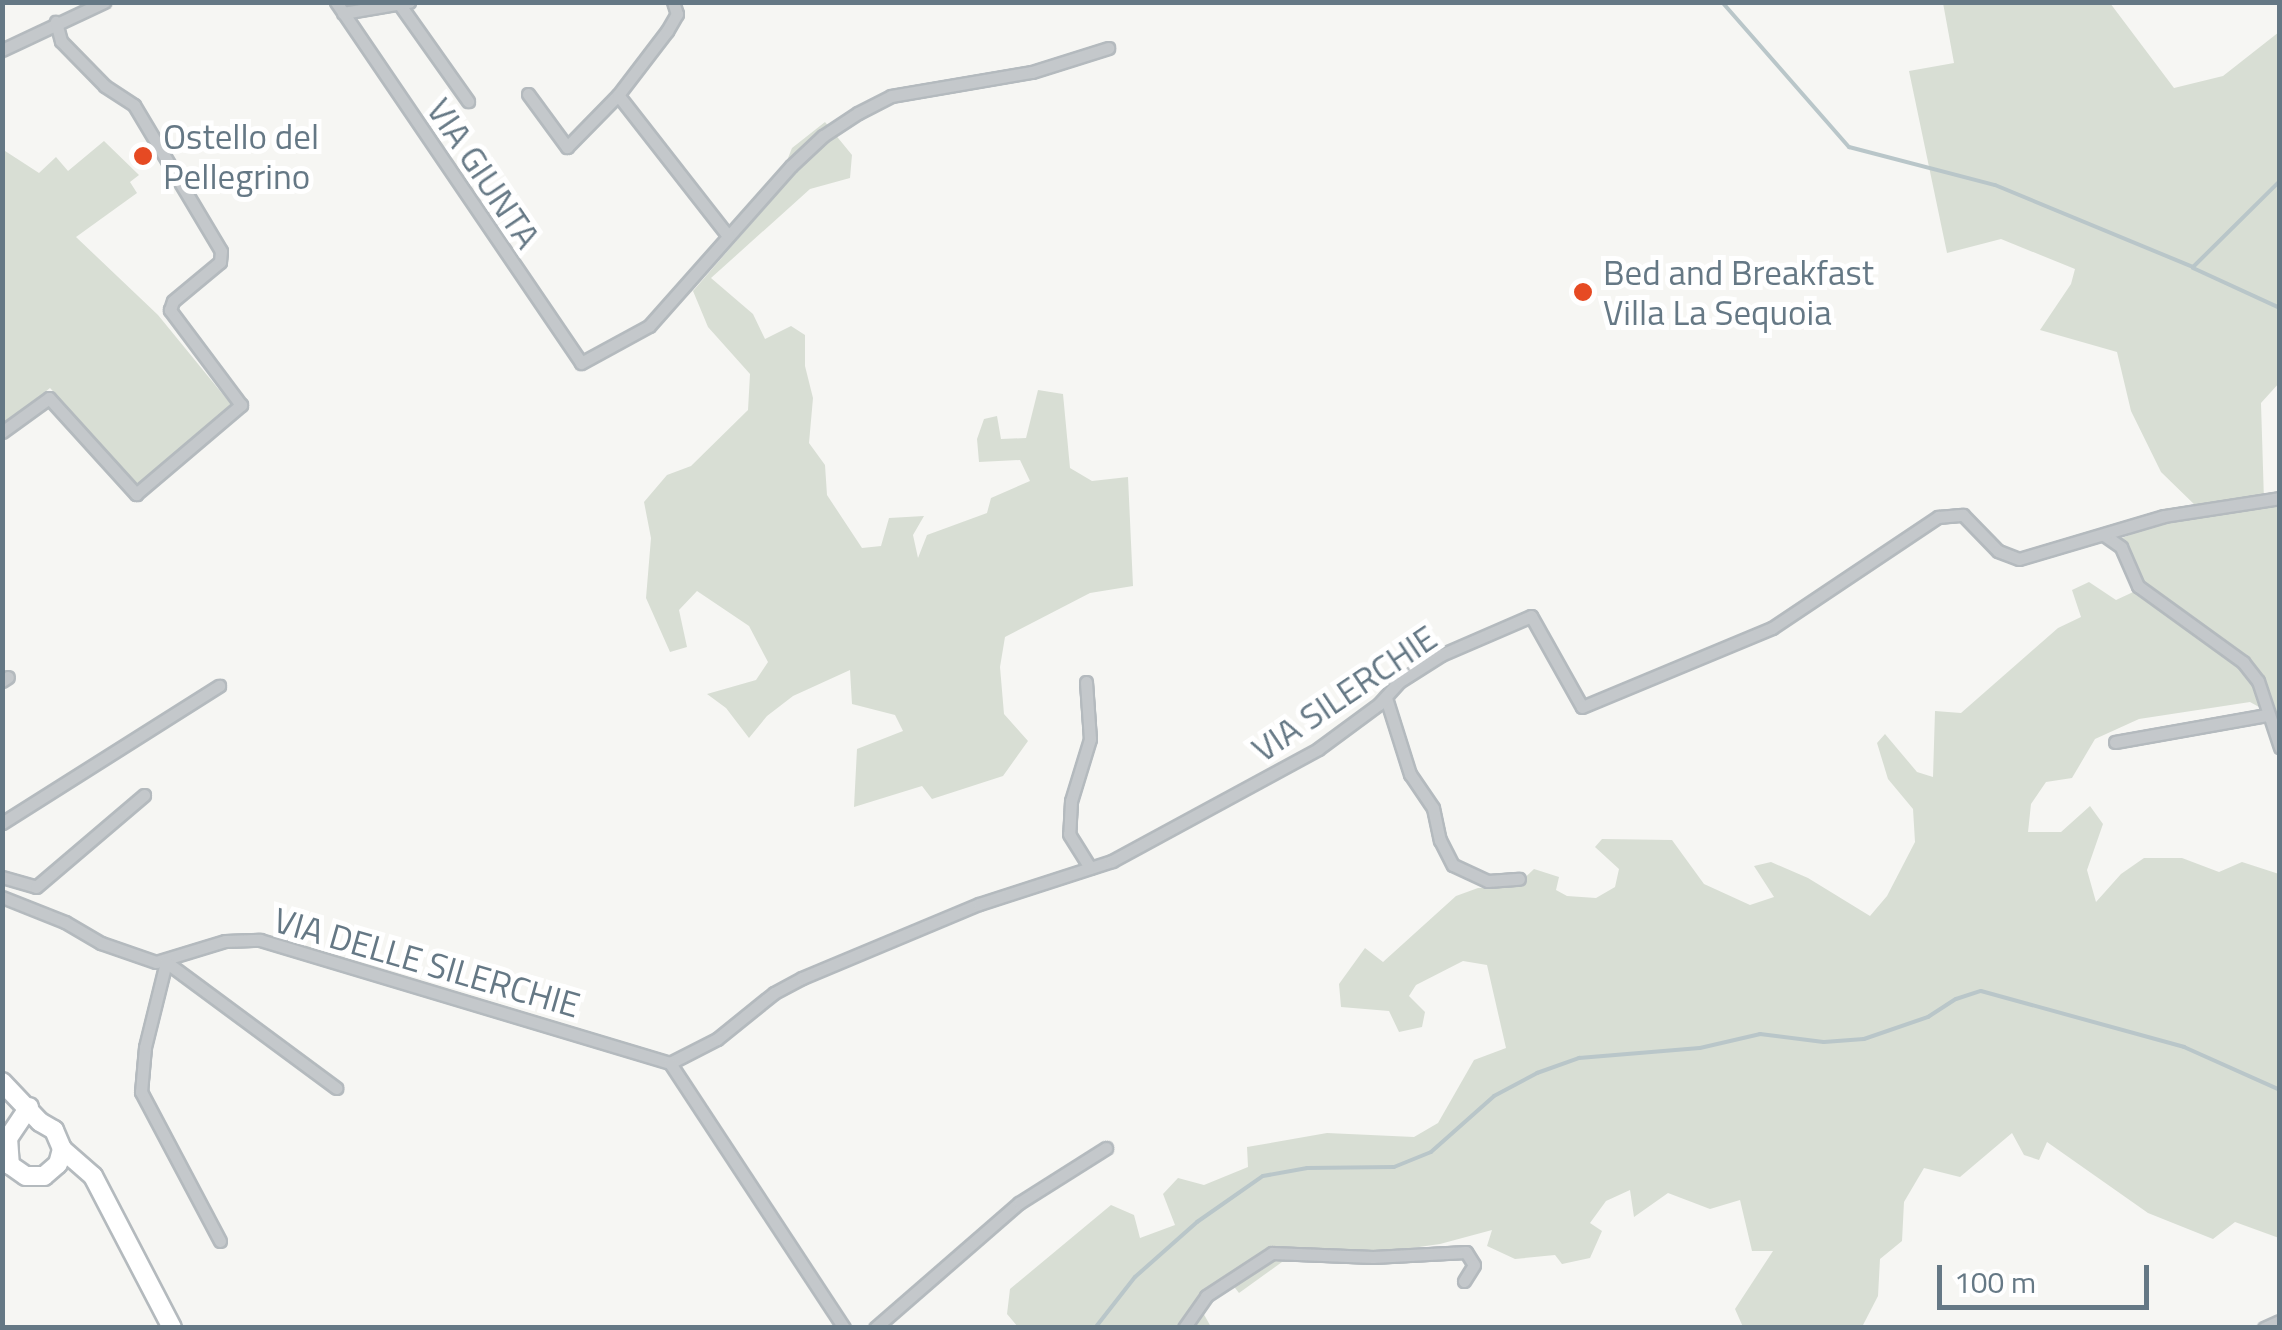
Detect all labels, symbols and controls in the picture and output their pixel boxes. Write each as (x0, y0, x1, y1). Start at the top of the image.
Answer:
street label: VIA GIUNTA (419, 90, 549, 256)
place label: Ostello del Pellegrino (163, 115, 319, 197)
marker: Ostello del Pellegrino (132, 145, 154, 167)
place label: Bed and Breakfast Villa La Sequoia (1603, 251, 1874, 333)
marker: Bed and Breakfast Villa La Sequoia (1572, 281, 1594, 303)
street label: VIA SILERCHIE (1244, 616, 1444, 770)
street label: VIA DELLE SILERCHIE (269, 898, 585, 1026)
scale bar (1942, 1245, 2154, 1307)
text: 100 m (1954, 1259, 2036, 1305)

